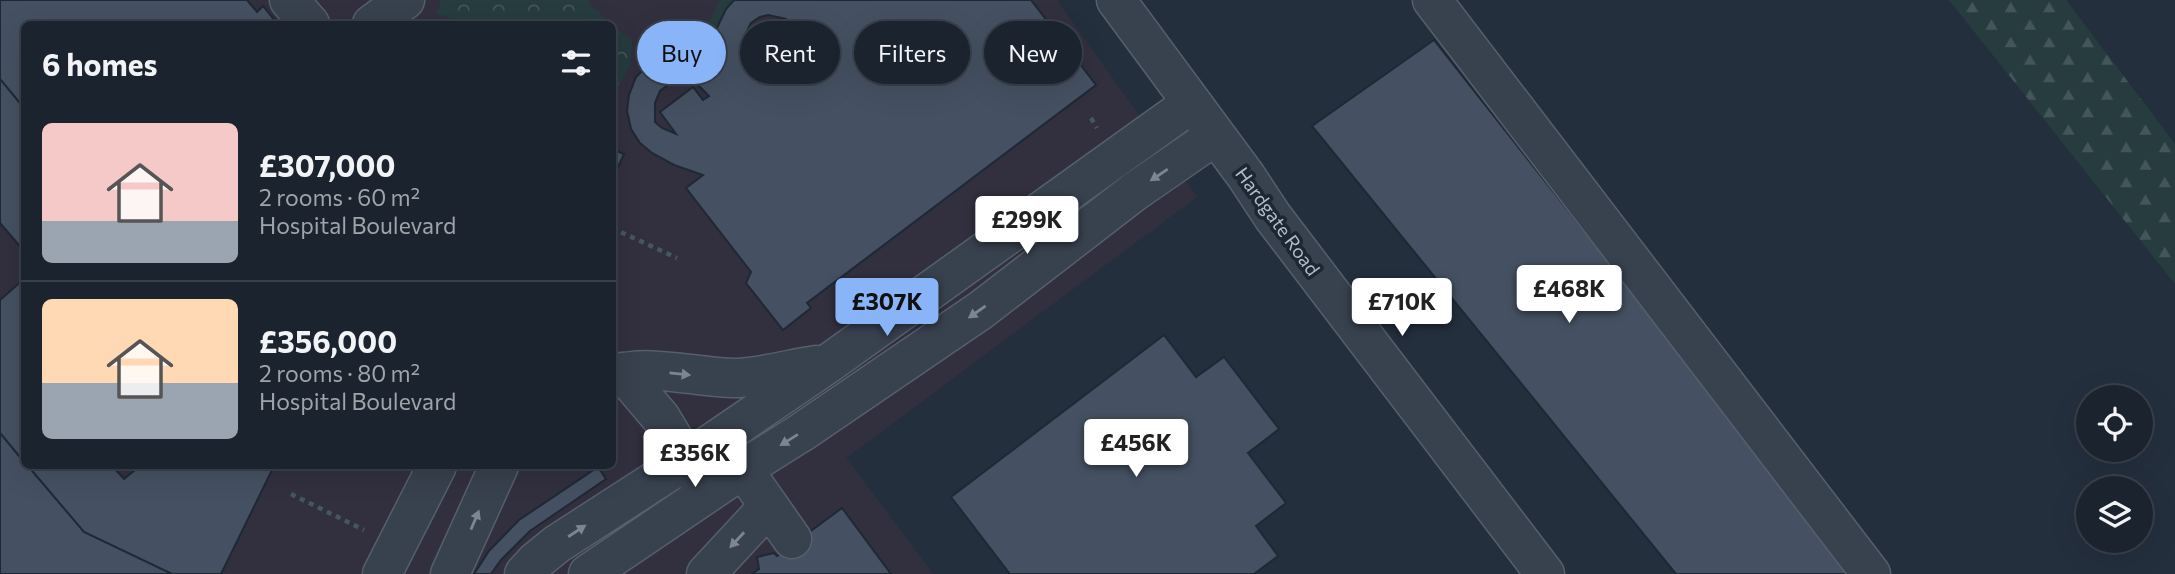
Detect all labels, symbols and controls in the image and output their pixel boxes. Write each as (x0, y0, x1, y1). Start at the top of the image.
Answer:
chip: Buy (637, 21, 726, 84)
chip: Rent (740, 21, 840, 84)
chip: Filters (854, 21, 970, 84)
chip: New (984, 21, 1082, 84)
icon: filters (557, 44, 595, 82)
text: 6 homes (42, 45, 157, 82)
text: £307,000 (259, 146, 395, 183)
icon: home (98, 151, 182, 235)
street label: Hardgate Road (1231, 162, 1325, 280)
one-way arrow (1150, 168, 1168, 182)
text: 2 rooms · 60 m² (259, 183, 420, 211)
pin: £299K (978, 196, 1076, 256)
text: £299K (991, 205, 1063, 233)
text: Hospital Boulevard (259, 211, 456, 239)
pin: £468K (1520, 266, 1618, 325)
text: £468K (1533, 274, 1605, 302)
pin: £307K (838, 278, 936, 338)
pin: £710K (1353, 278, 1451, 338)
text: £307K (851, 287, 923, 315)
text: £710K (1368, 287, 1436, 315)
one-way arrow (968, 305, 986, 319)
text: £356,000 (259, 322, 397, 359)
icon: home (98, 327, 182, 411)
text: 2 rooms · 80 m² (259, 359, 420, 387)
one-way arrow (669, 369, 691, 380)
map controls (2076, 385, 2153, 553)
button: locate (2076, 385, 2153, 462)
text: Hospital Boulevard (259, 387, 456, 415)
pin: £456K (1087, 420, 1185, 479)
text: £456K (1100, 428, 1172, 456)
pin: £356K (646, 430, 744, 489)
one-way arrow (780, 433, 799, 446)
text: £356K (659, 438, 731, 466)
button: layers (2076, 476, 2153, 553)
one-way arrow (469, 510, 481, 530)
one-way arrow (567, 524, 586, 537)
one-way arrow (729, 531, 745, 549)

